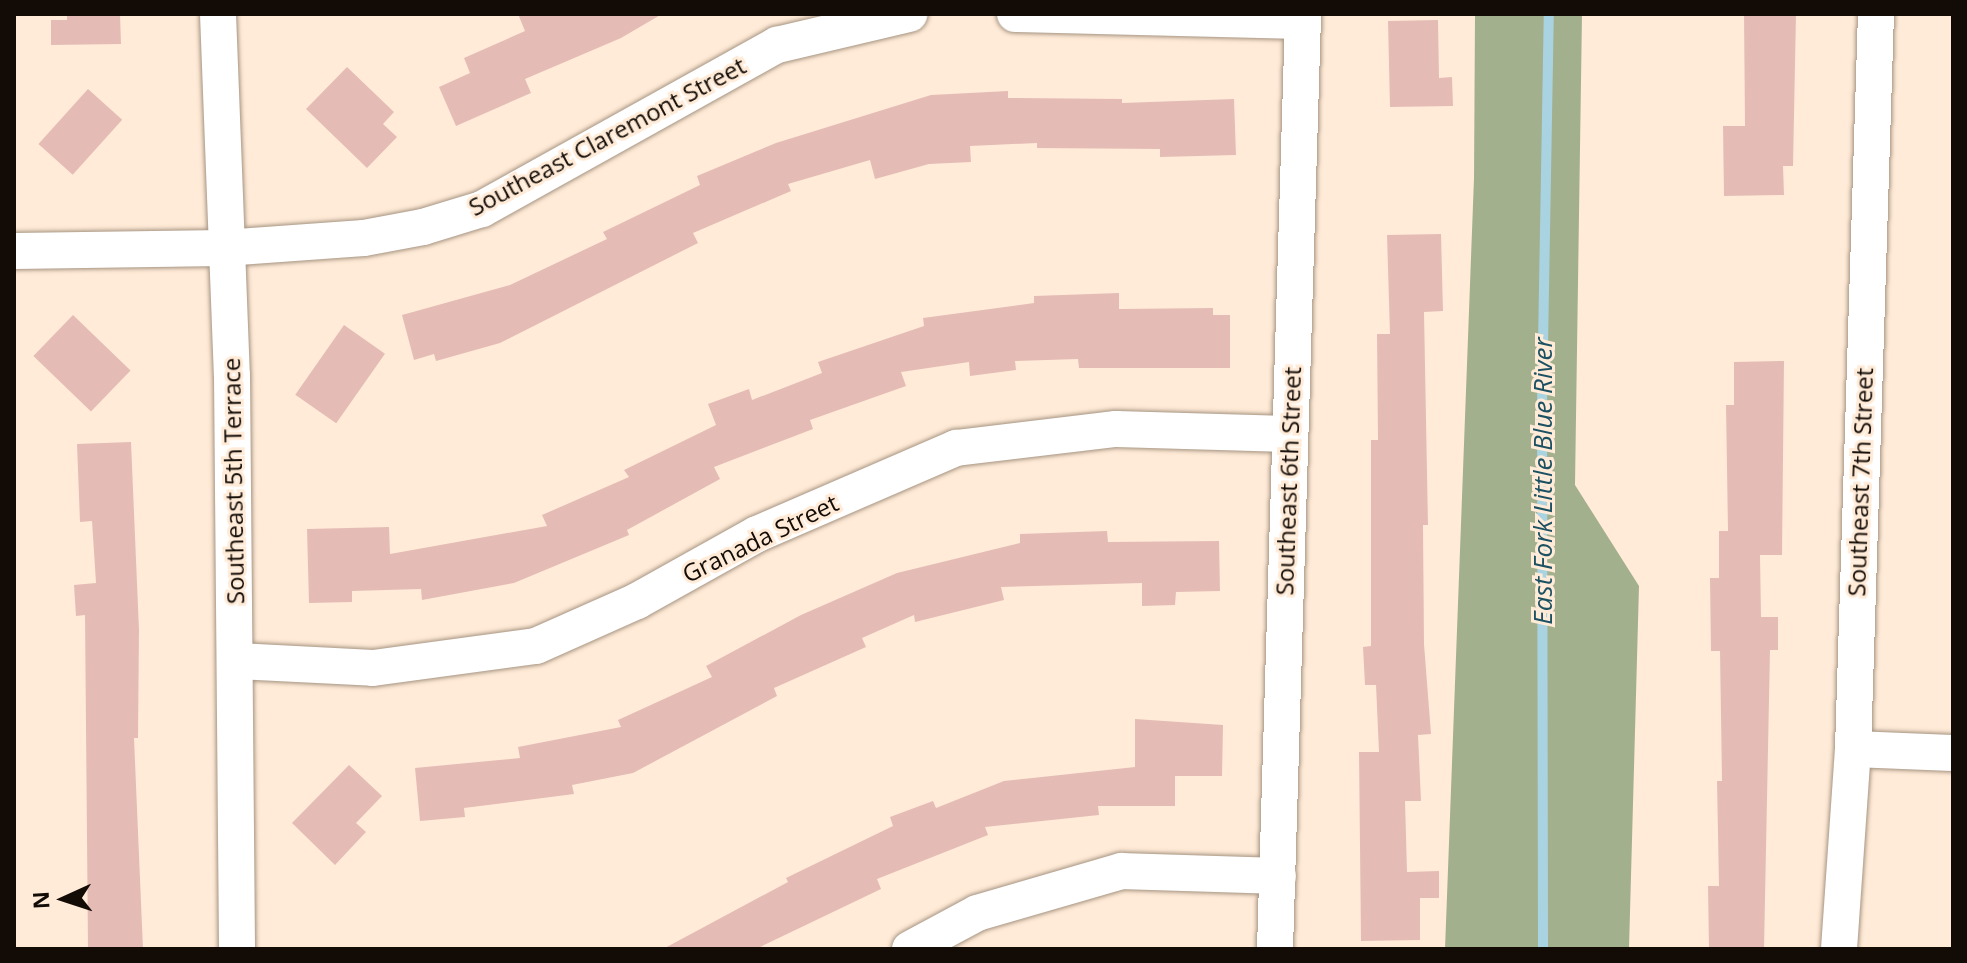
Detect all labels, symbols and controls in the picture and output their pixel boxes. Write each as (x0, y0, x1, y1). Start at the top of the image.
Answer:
street label: Southeast Claremont Street (464, 51, 750, 221)
water label: East Fork Little Blue River (1527, 337, 1559, 625)
street label: Southeast 5th Terrace (216, 358, 250, 604)
street label: Southeast 6th Street (1270, 366, 1306, 596)
street label: Southeast 7th Street (1842, 367, 1878, 597)
street label: Granada Street (677, 488, 843, 588)
north arrow (24, 859, 104, 939)
text: N (25, 891, 55, 910)

